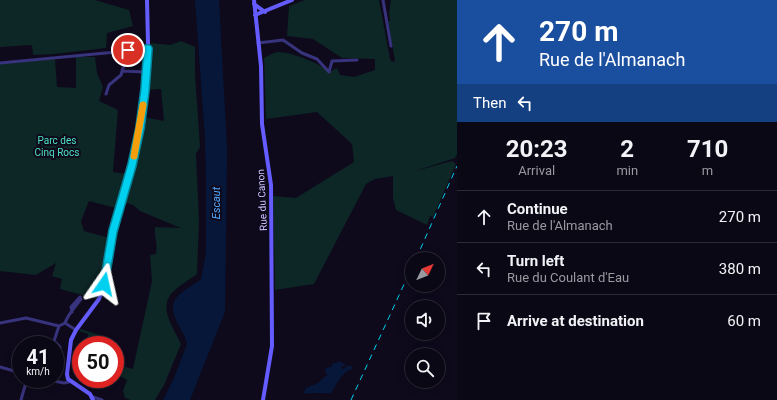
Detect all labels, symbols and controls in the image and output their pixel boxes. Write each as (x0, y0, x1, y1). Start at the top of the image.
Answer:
text: 270 m (539, 15, 618, 48)
icon: ahead (473, 16, 525, 68)
pin (111, 33, 145, 67)
icon: arrive (117, 39, 139, 61)
text: Rue de l'Almanach (539, 49, 685, 70)
icon: left (514, 92, 536, 114)
text: Then (473, 94, 506, 112)
park label: Parc des Cinq Rocs (35, 135, 79, 158)
text: 20:23 (506, 135, 568, 163)
text: 2 (620, 135, 634, 163)
text: 710 (687, 135, 728, 163)
text: Arrival (518, 163, 555, 178)
text: min (616, 163, 638, 178)
text: m (702, 163, 713, 178)
street label: Rue du Canon (255, 169, 269, 231)
water label: Escaut (210, 186, 223, 219)
text: Continue (507, 200, 568, 218)
icon: ahead (473, 206, 495, 228)
text: 270 m (719, 208, 761, 226)
text: Rue de l'Almanach (507, 218, 613, 233)
north arrow (405, 252, 445, 292)
map controls (405, 252, 445, 388)
text: Turn left (507, 252, 564, 270)
icon: left (473, 258, 495, 280)
text: 380 m (719, 260, 761, 278)
position arrow (83, 263, 125, 305)
text: Rue du Coulant d'Eau (507, 270, 629, 285)
button: sound (405, 300, 445, 340)
icon: arrive (473, 310, 495, 332)
text: Arrive at destination (507, 312, 644, 330)
text: 60 m (727, 312, 761, 330)
speed limit sign: 50 (72, 336, 124, 388)
text: 41 (27, 345, 49, 369)
button: search (405, 348, 445, 388)
text: km/h (26, 366, 50, 377)

